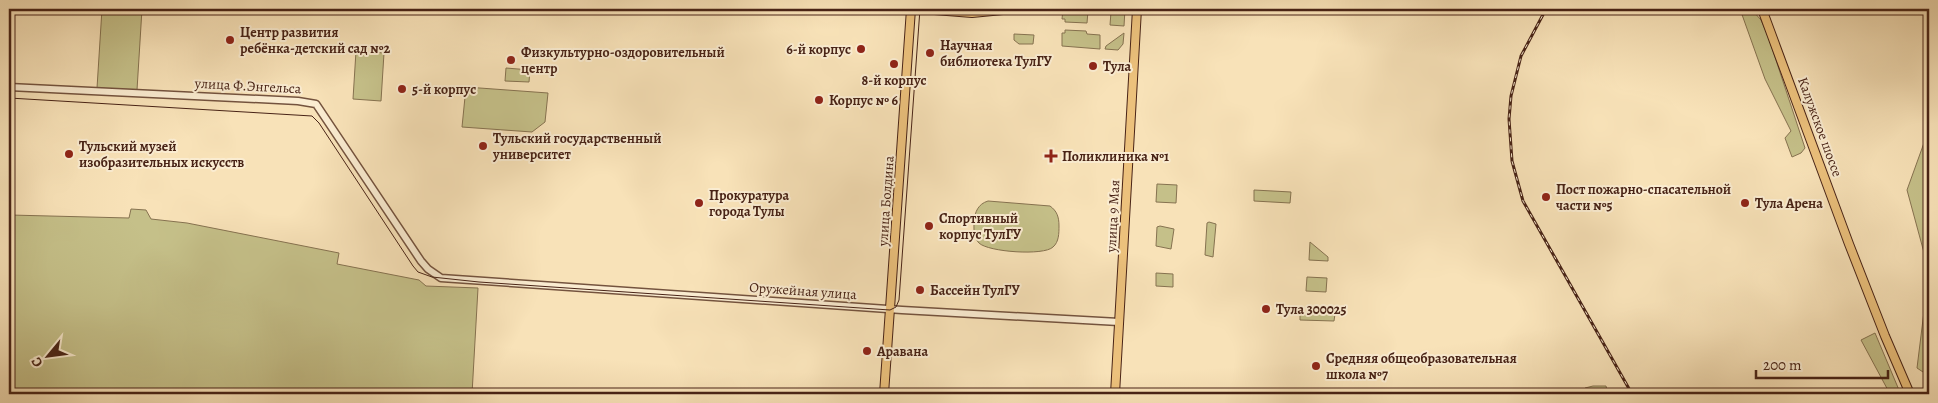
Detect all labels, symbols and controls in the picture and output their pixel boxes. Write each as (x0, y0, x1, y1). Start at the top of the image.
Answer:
place label: Центр развития ребёнка-детский сад №2 (240, 23, 391, 58)
marker: Центр развития ребёнка-детский сад №2 (224, 34, 236, 46)
place label: Научная библиотека ТулГУ (940, 36, 1053, 71)
place label: 6-й корпус (786, 40, 851, 59)
place label: Физкультурно-оздоровительный центр (521, 43, 725, 78)
marker: 6-й корпус (855, 43, 867, 55)
marker: Научная библиотека ТулГУ (924, 47, 936, 59)
marker: Физкультурно-оздоровительный центр (505, 54, 517, 66)
place label: Тула (1103, 57, 1132, 76)
marker: 8-й корпус (888, 58, 900, 70)
marker: Тула (1087, 60, 1099, 72)
place label: 8-й корпус (862, 71, 926, 90)
street label: улица Ф.Энгельса (193, 74, 302, 98)
street label: Калужское шоссе (1793, 75, 1847, 179)
place label: 5-й корпус (412, 80, 476, 99)
marker: 5-й корпус (396, 83, 408, 95)
place label: Корпус № 6 (829, 91, 899, 110)
marker: Корпус № 6 (813, 94, 825, 106)
place label: Тульский государственный университет (492, 129, 661, 164)
place label: Тульский музей изобразительных искусств (79, 137, 244, 172)
marker: Тульский государственный университет (477, 140, 489, 152)
place label: Поликлиника №1 (1062, 147, 1169, 166)
marker: Тульский музей изобразительных искусств (63, 148, 75, 160)
marker: Поликлиника №1 (1044, 149, 1058, 163)
street label: улица Болдина (873, 155, 899, 248)
street label: улица 9 Мая (1102, 179, 1124, 254)
place label: Пост пожарно-спасательной части №5 (1556, 180, 1731, 215)
place label: Прокуратура города Тулы (709, 186, 790, 221)
marker: Пост пожарно-спасательной части №5 (1540, 191, 1552, 203)
place label: Тула Арена (1755, 194, 1823, 213)
marker: Прокуратура города Тулы (693, 197, 705, 209)
marker: Тула Арена (1739, 197, 1751, 209)
place label: Спортивный корпус ТулГУ (939, 209, 1022, 244)
marker: Спортивный корпус ТулГУ (923, 220, 935, 232)
street label: Оружейная улица (749, 278, 858, 304)
place label: Бассейн ТулГУ (930, 281, 1020, 300)
marker: Бассейн ТулГУ (914, 284, 926, 296)
place label: Тула 300025 (1276, 300, 1347, 319)
marker: Тула 300025 (1260, 303, 1272, 315)
north arrow (22, 330, 72, 380)
place label: Аравана (876, 342, 928, 361)
marker: Аравана (861, 345, 873, 357)
scale bar (1756, 348, 1888, 380)
place label: Средняя общеобразовательная школа №7 (1326, 349, 1517, 384)
text: С (26, 353, 47, 370)
text: 200 m (1763, 355, 1802, 375)
marker: Средняя общеобразовательная школа №7 (1310, 360, 1322, 372)

